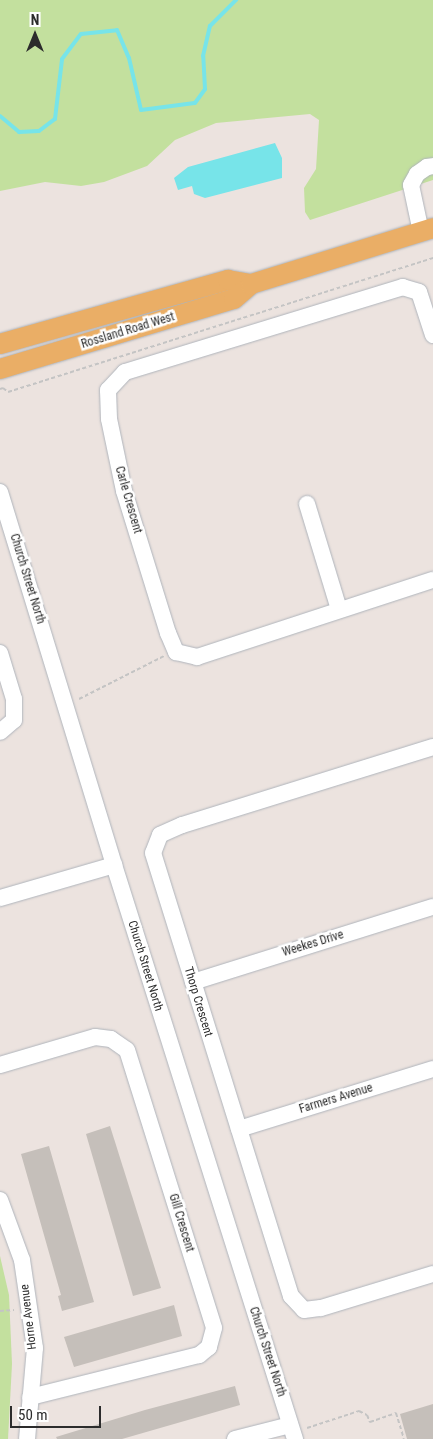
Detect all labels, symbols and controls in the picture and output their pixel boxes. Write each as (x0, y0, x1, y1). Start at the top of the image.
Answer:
north arrow (10, 10, 60, 60)
text: N (31, 12, 39, 28)
street label: Rossland Road West (80, 310, 176, 352)
street label: Carle Crescent (112, 465, 144, 535)
street label: Church Street North (6, 532, 48, 626)
street label: Church Street North (124, 919, 166, 1013)
street label: Weekes Drive (281, 928, 345, 960)
street label: Thorp Crescent (181, 965, 215, 1039)
street label: Farmers Avenue (298, 1081, 374, 1117)
street label: Gill Crescent (165, 1192, 197, 1254)
street label: Horne Avenue (18, 1283, 40, 1351)
street label: Church Street North (246, 1305, 288, 1399)
scale bar (12, 1396, 104, 1428)
text: 50 m (18, 1406, 48, 1424)

